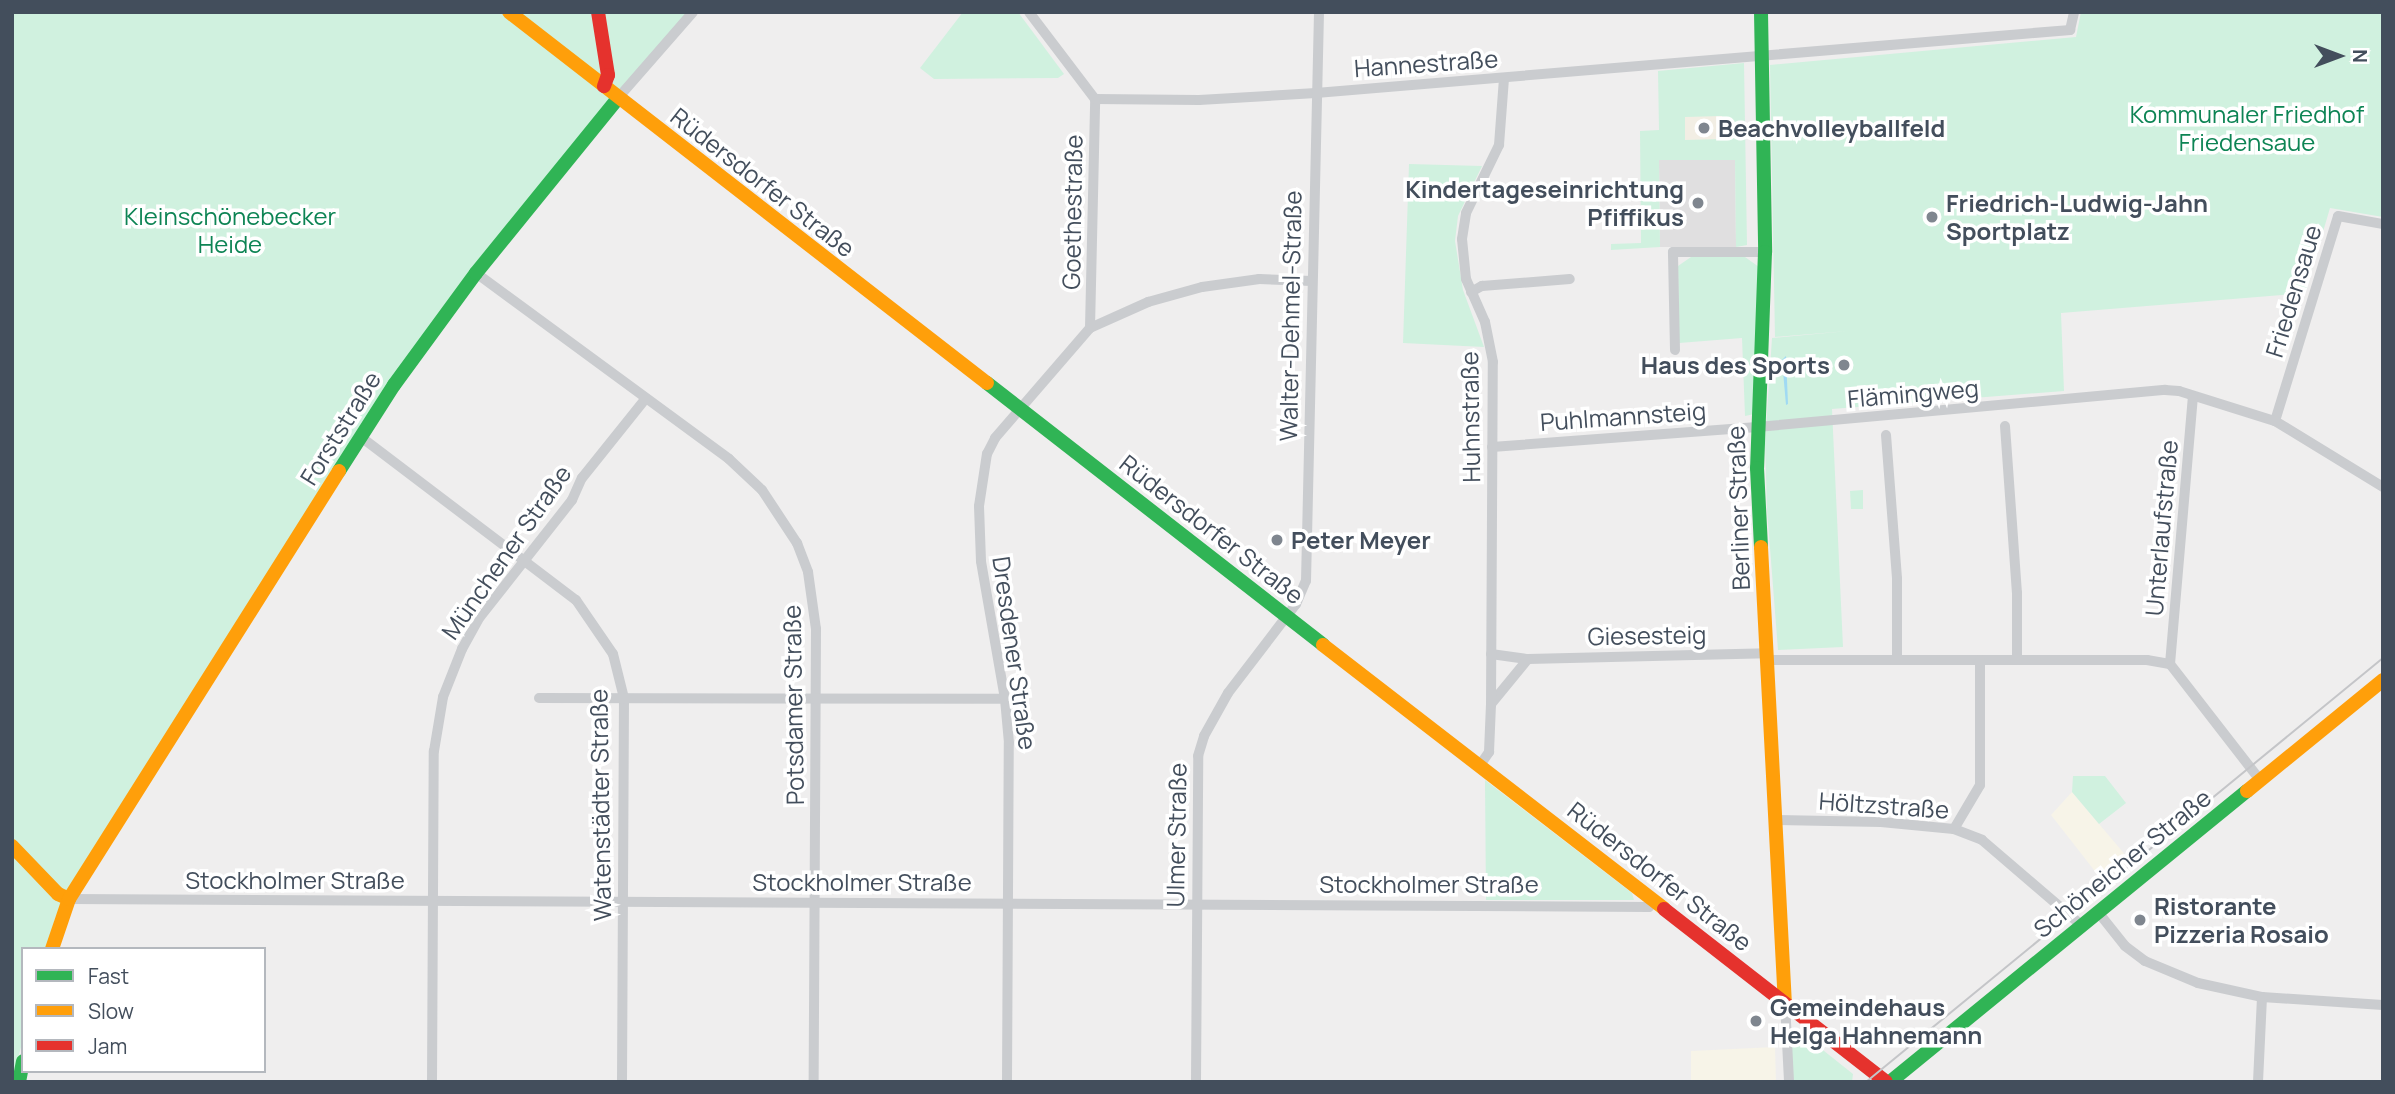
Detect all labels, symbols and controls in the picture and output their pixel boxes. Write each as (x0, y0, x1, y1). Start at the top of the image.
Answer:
north arrow (2304, 21, 2374, 91)
street label: Hannestraße (1353, 44, 1499, 82)
text: N (2347, 49, 2373, 63)
park label: Kommunaler Friedhof Friedensaue (2130, 100, 2364, 156)
street label: Rüdersdorfer Straße (665, 101, 861, 263)
place label: Beachvolleyballfeld (1718, 114, 1945, 142)
marker: Beachvolleyballfeld (1696, 120, 1712, 136)
street label: Goethestraße (1056, 134, 1088, 290)
place label: Kindertageseinrichtung Pfiffikus (1405, 175, 1684, 231)
place label: Friedrich-Ludwig-Jahn Sportplatz (1946, 189, 2208, 245)
street label: Walter-Dehmel-Straße (1273, 190, 1307, 442)
marker: Kindertageseinrichtung Pfiffikus (1690, 195, 1706, 211)
park label: Kleinschönebecker Heide (124, 202, 336, 258)
marker: Friedrich-Ludwig-Jahn Sportplatz (1924, 209, 1940, 225)
street label: Friedensaue (2259, 221, 2327, 361)
street label: Huhnstraße (1454, 351, 1486, 483)
place label: Haus des Sports (1641, 351, 1830, 379)
marker: Haus des Sports (1836, 357, 1852, 373)
street label: Forststraße (294, 366, 386, 490)
street label: Flämingweg (1846, 373, 1980, 413)
street label: Puhlmannsteig (1539, 396, 1707, 436)
street label: Berliner Straße (1721, 425, 1755, 591)
street label: Unterlaufstraße (2139, 439, 2183, 617)
street label: Rüdersdorfer Straße (1114, 448, 1310, 610)
street label: Münchener Straße (435, 459, 577, 645)
place label: Peter Meyer (1291, 526, 1431, 554)
marker: Peter Meyer (1269, 532, 1285, 548)
street label: Dresdener Straße (987, 554, 1043, 752)
street label: Potsdamer Straße (777, 605, 809, 805)
street label: Giesesteig (1587, 620, 1707, 650)
street label: Watenstädter Straße (584, 689, 616, 921)
street label: Ulmer Straße (1160, 763, 1192, 907)
street label: Schöneicher Straße (2028, 783, 2216, 943)
street label: Höltzstraße (1818, 786, 1950, 824)
street label: Rüdersdorfer Straße (1562, 795, 1758, 957)
street label: Stockholmer Straße (185, 866, 405, 894)
street label: Stockholmer Straße (752, 868, 972, 896)
street label: Stockholmer Straße (1319, 870, 1539, 898)
place label: Ristorante Pizzeria Rosaio (2154, 892, 2329, 948)
marker: Ristorante Pizzeria Rosaio (2132, 912, 2148, 928)
legend (21, 947, 266, 1073)
text: Fast (88, 962, 129, 990)
place label: Gemeindehaus Helga Hahnemann (1770, 993, 1982, 1049)
text: Slow (88, 997, 134, 1025)
marker: Gemeindehaus Helga Hahnemann (1748, 1013, 1764, 1029)
text: Jam (88, 1032, 127, 1060)

